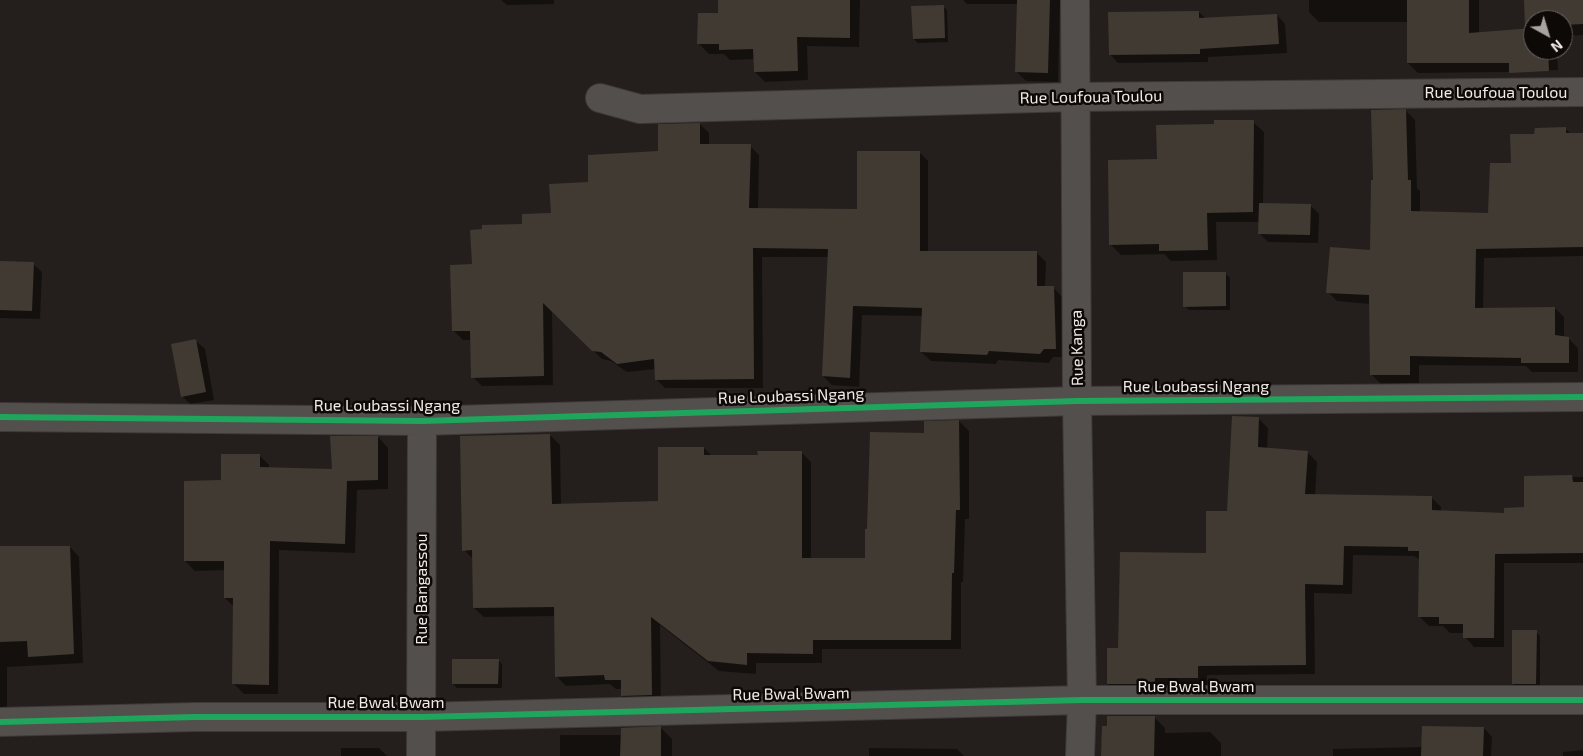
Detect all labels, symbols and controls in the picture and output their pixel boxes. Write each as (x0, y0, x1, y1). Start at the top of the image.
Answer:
north arrow (1523, 10, 1573, 60)
text: N (1548, 36, 1566, 56)
street label: Rue Loufoua Toulou (1425, 83, 1567, 103)
street label: Rue Loufoua Toulou (1019, 86, 1163, 108)
street label: Rue Kanga (1067, 310, 1087, 386)
street label: Rue Loubassi Ngang (1123, 377, 1269, 397)
street label: Rue Loubassi Ngang (718, 384, 864, 408)
street label: Rue Loubassi Ngang (314, 396, 460, 416)
street label: Rue Bangassou (412, 533, 432, 645)
street label: Rue Bwal Bwam (1137, 677, 1255, 697)
street label: Rue Bwal Bwam (732, 683, 850, 705)
street label: Rue Bwal Bwam (327, 693, 445, 713)

